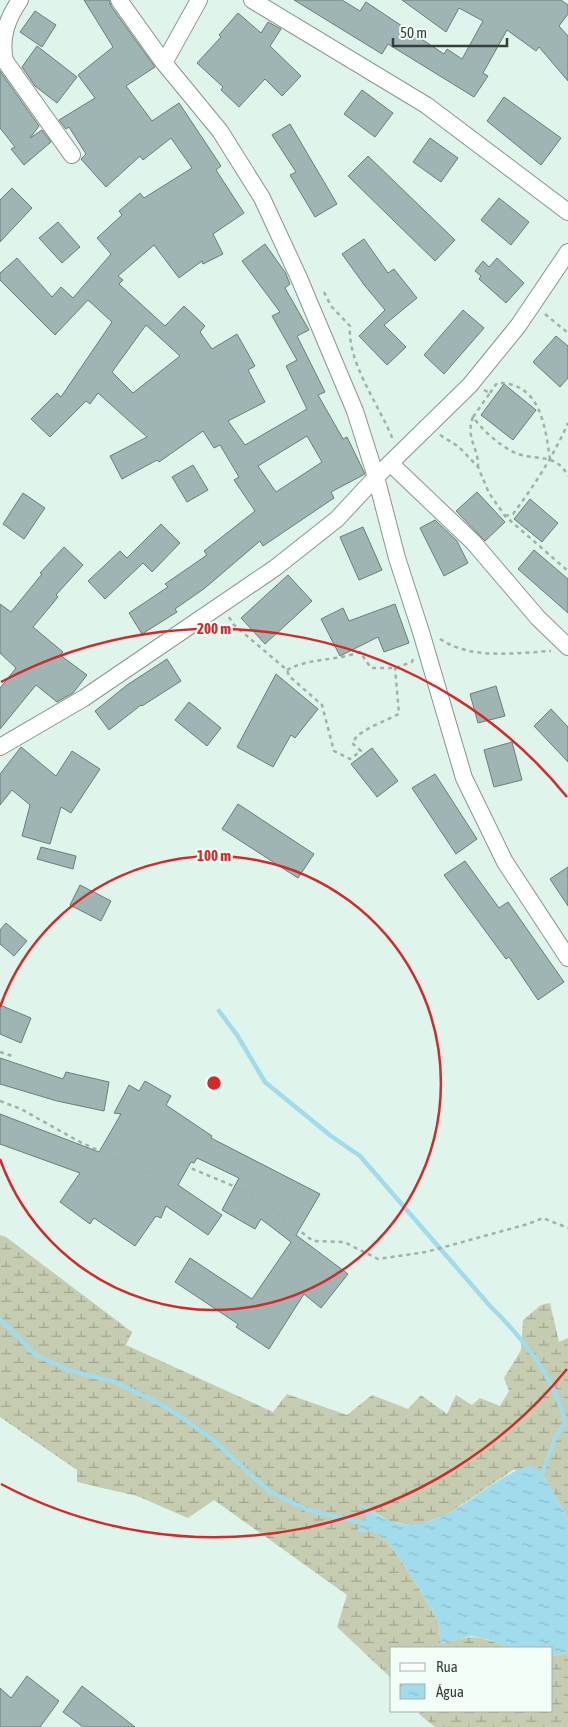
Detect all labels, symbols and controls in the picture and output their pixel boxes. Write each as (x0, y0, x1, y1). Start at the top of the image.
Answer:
scale bar (393, 15, 507, 47)
text: 50 m (400, 24, 427, 41)
text: 200 m (197, 620, 231, 637)
text: 100 m (197, 847, 231, 864)
centre of rings (205, 1074, 223, 1092)
legend (390, 1647, 553, 1712)
text: Rua (436, 1658, 458, 1675)
text: Água (436, 1683, 464, 1700)

